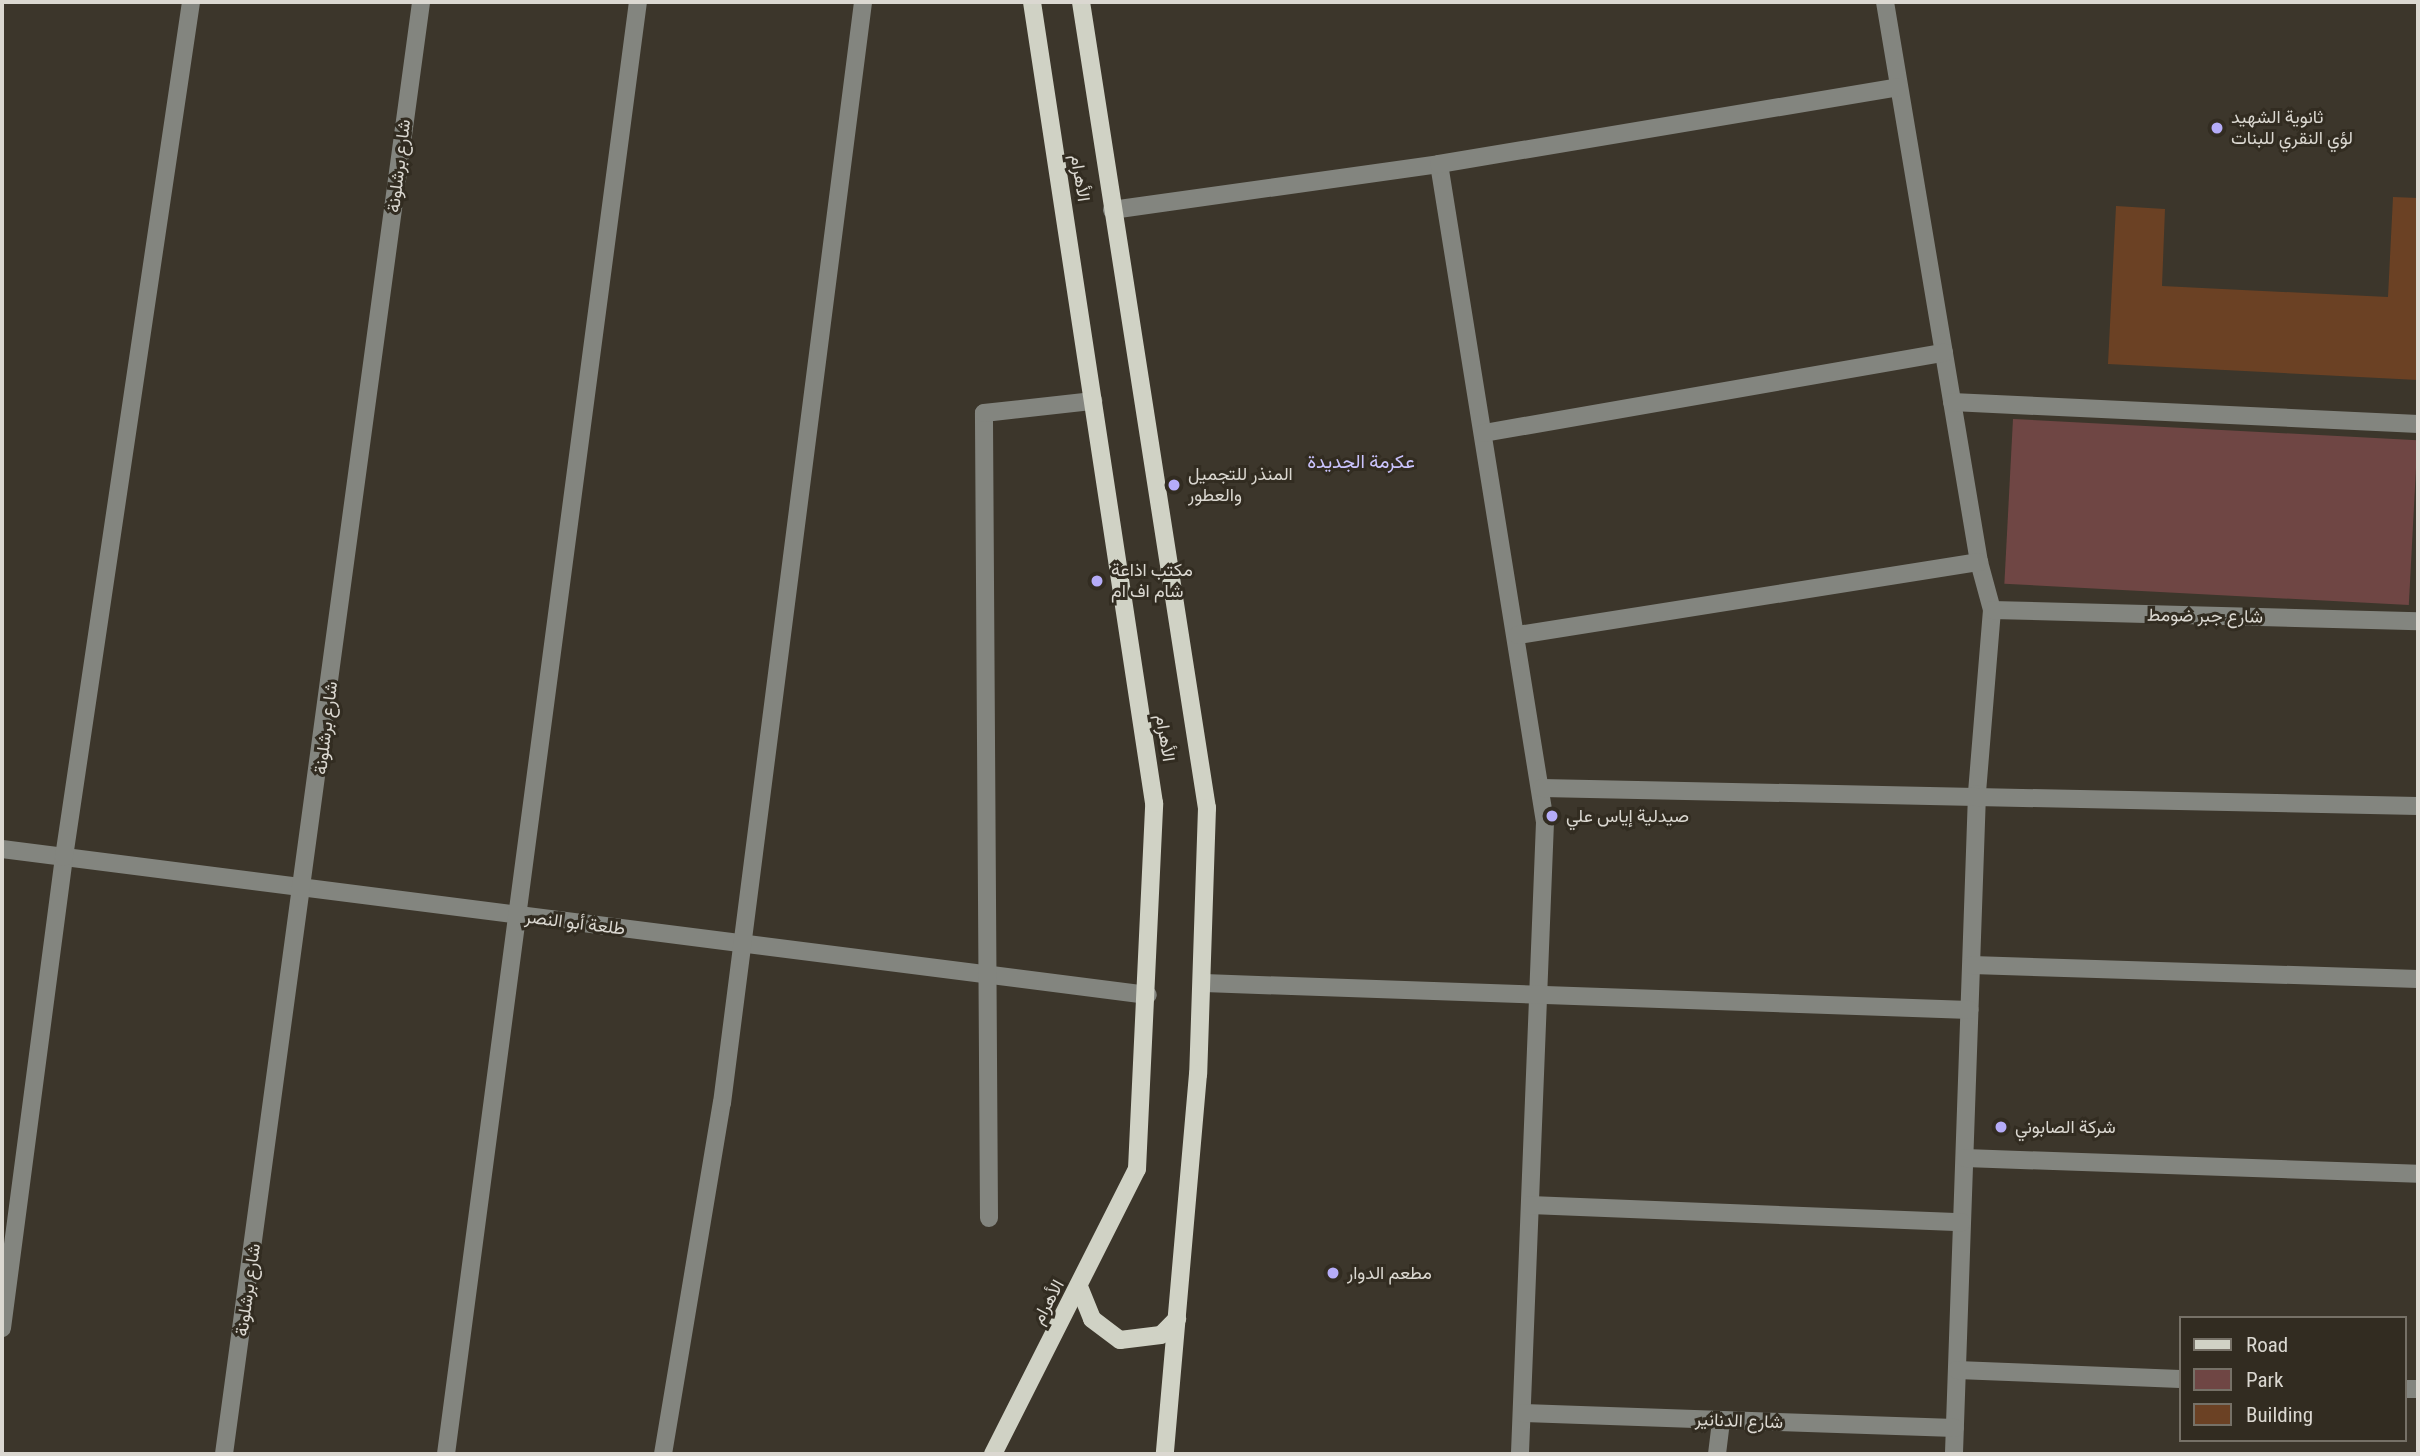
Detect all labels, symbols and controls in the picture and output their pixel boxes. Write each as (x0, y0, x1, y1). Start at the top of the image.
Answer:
place label: ثانوية الشهيد لؤي النقري للبنات (2231, 107, 2353, 150)
street label: شارع برشلونة (383, 118, 415, 214)
marker: ثانوية الشهيد لؤي النقري للبنات (2209, 120, 2225, 136)
street label: الأهرام (1066, 153, 1094, 203)
district label: عكرمة الجديدة (1307, 451, 1415, 473)
place label: المنذر للتجميل والعطور (1188, 464, 1293, 506)
marker: المنذر للتجميل والعطور (1166, 477, 1182, 493)
place label: مكتب اذاعة شام اف ام (1111, 560, 1193, 602)
marker: مكتب اذاعة شام اف ام (1089, 573, 1105, 589)
street label: شارع جبر ضومط (2147, 604, 2263, 628)
street label: شارع برشلونة (310, 680, 342, 776)
street label: الأهرام (1151, 713, 1179, 763)
place label: صيدلية إياس علي (1566, 805, 1689, 827)
marker: صيدلية إياس علي (1544, 808, 1560, 824)
street label: طلعة أبو النصر (524, 906, 626, 940)
place label: شركة الصابوني (2015, 1116, 2116, 1138)
marker: شركة الصابوني (1993, 1119, 2009, 1135)
street label: شارع برشلونة (231, 1242, 265, 1338)
place label: مطعم الدوار (1347, 1262, 1432, 1284)
marker: مطعم الدوار (1325, 1265, 1341, 1281)
street label: الأهرام (1027, 1276, 1069, 1328)
legend (2178, 1316, 2406, 1442)
text: Road (2246, 1333, 2288, 1357)
text: Park (2246, 1368, 2283, 1392)
text: Building (2246, 1403, 2313, 1427)
street label: شارع الدنانير (1694, 1409, 1784, 1433)

